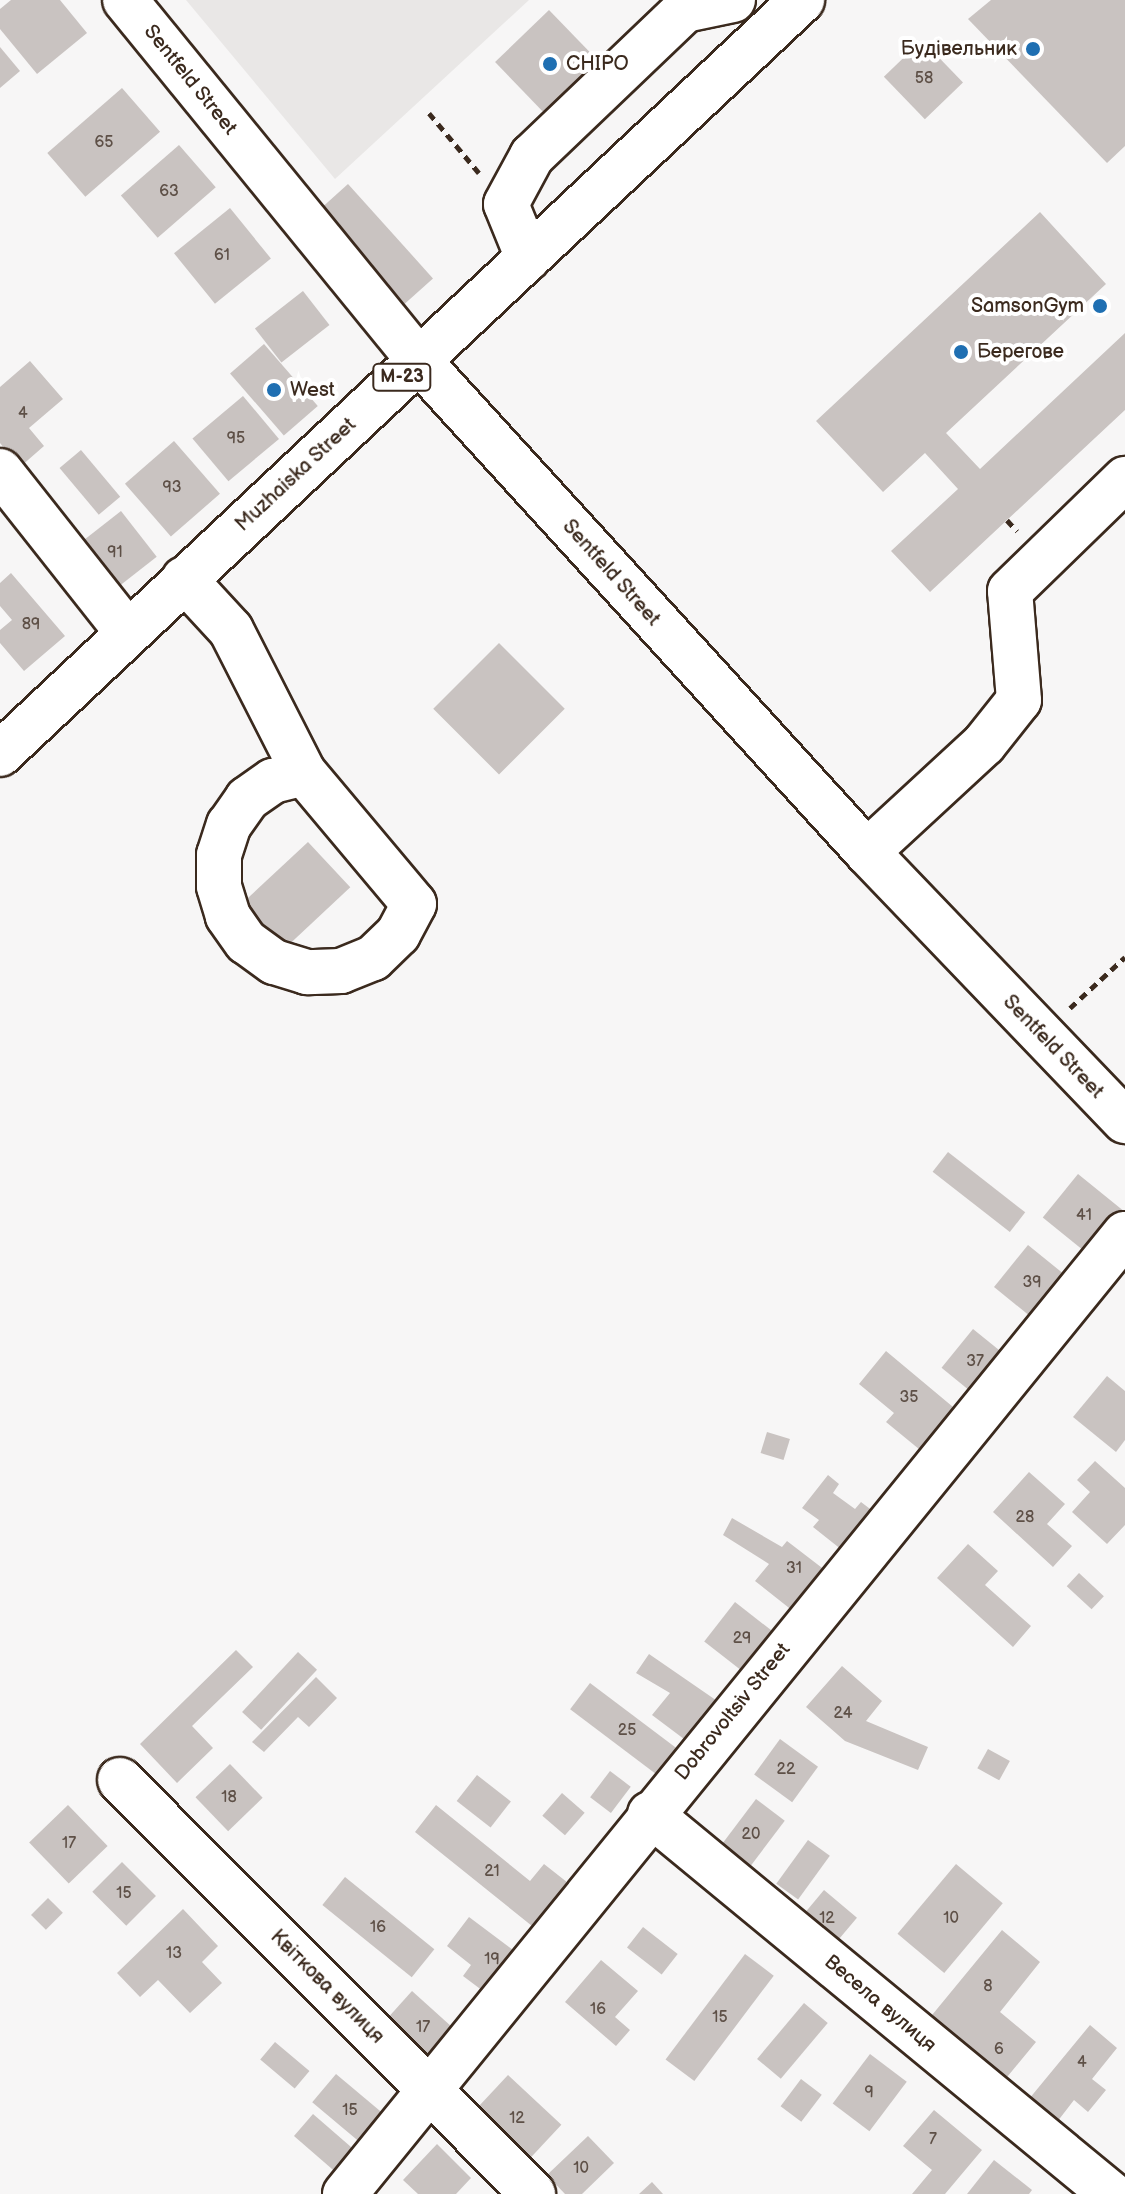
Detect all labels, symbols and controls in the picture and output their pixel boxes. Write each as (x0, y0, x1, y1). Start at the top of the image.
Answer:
street label: Sentfeld Street (138, 20, 242, 140)
place label: Будівельник (901, 37, 1017, 61)
marker: Будівельник (1024, 40, 1042, 58)
place label: CHIPO (566, 52, 629, 76)
marker: CHIPO (541, 55, 559, 73)
house number: 58 (915, 69, 933, 89)
house number: 65 (95, 133, 113, 153)
house number: 63 (159, 182, 179, 202)
house number: 61 (214, 246, 230, 266)
place label: SamsonGym (971, 294, 1084, 318)
marker: SamsonGym (1091, 297, 1109, 315)
place label: Берегове (977, 340, 1064, 364)
marker: Берегове (952, 343, 970, 361)
road number: М-23 (372, 363, 432, 391)
place label: West (290, 378, 335, 402)
marker: West (265, 381, 283, 399)
house number: 4 (18, 404, 28, 424)
street label: Muzhaiska Street (231, 413, 361, 537)
house number: 95 (227, 429, 245, 449)
house number: 93 (162, 478, 182, 498)
street label: Sentfeld Street (557, 515, 665, 631)
house number: 91 (107, 543, 123, 563)
house number: 89 (22, 615, 40, 635)
street label: Sentfeld Street (998, 990, 1108, 1104)
house number: 41 (1076, 1206, 1092, 1226)
house number: 39 (1022, 1273, 1042, 1293)
house number: 37 (966, 1352, 984, 1372)
house number: 35 (899, 1388, 919, 1408)
house number: 28 (1016, 1508, 1034, 1528)
house number: 31 (786, 1559, 802, 1579)
house number: 29 (733, 1629, 751, 1649)
street label: Dobrovoltsiv Street (670, 1638, 796, 1786)
house number: 24 (834, 1704, 852, 1724)
house number: 25 (618, 1721, 636, 1741)
house number: 22 (777, 1760, 795, 1780)
house number: 18 (221, 1788, 237, 1808)
house number: 20 (742, 1825, 760, 1845)
house number: 17 (62, 1834, 76, 1854)
house number: 21 (484, 1862, 500, 1882)
house number: 15 (116, 1884, 132, 1904)
house number: 12 (819, 1909, 835, 1929)
house number: 10 (943, 1909, 959, 1929)
house number: 16 (370, 1918, 386, 1938)
street label: Квіткова вулиця (265, 1925, 389, 2049)
house number: 13 (166, 1944, 182, 1964)
house number: 19 (484, 1950, 500, 1970)
street label: Весела вулиця (819, 1950, 941, 2058)
house number: 8 (983, 1977, 993, 1997)
house number: 16 (590, 2000, 606, 2020)
house number: 15 (712, 2008, 728, 2028)
house number: 17 (416, 2018, 430, 2038)
house number: 6 (994, 2040, 1004, 2060)
house number: 4 (1077, 2053, 1087, 2073)
house number: 9 (864, 2083, 874, 2103)
house number: 15 (342, 2101, 358, 2121)
house number: 12 (509, 2109, 525, 2129)
house number: 7 (929, 2130, 937, 2150)
house number: 10 (573, 2159, 589, 2179)

